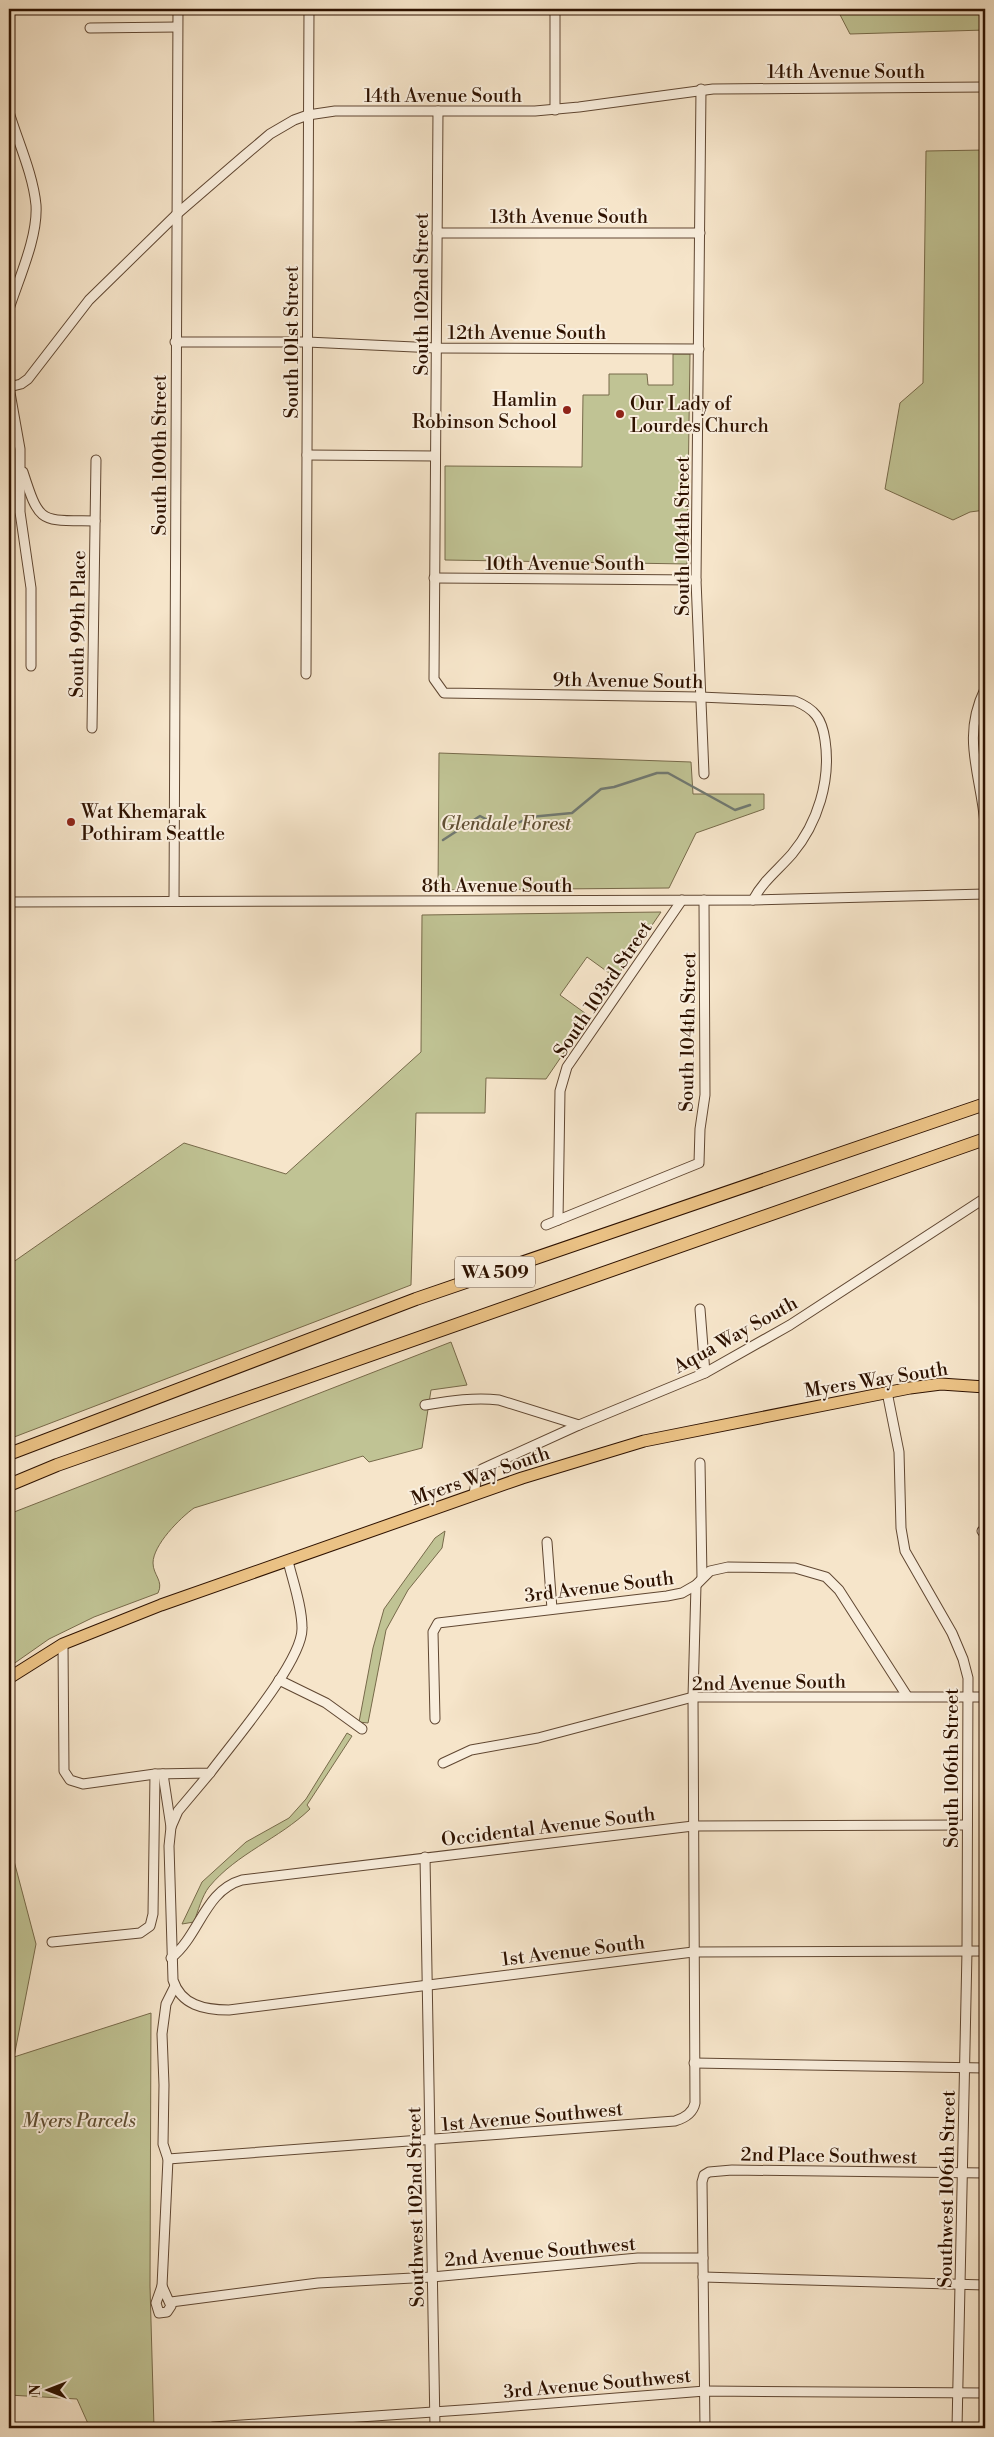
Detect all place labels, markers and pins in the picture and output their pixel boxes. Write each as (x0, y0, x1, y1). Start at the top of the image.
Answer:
place label: Hamlin Robinson School (412, 388, 557, 434)
place label: Our Lady of Lourdes Church (630, 392, 769, 438)
marker: Hamlin Robinson School (561, 404, 573, 416)
marker: Our Lady of Lourdes Church (614, 408, 626, 420)
place label: Wat Khemarak Pothiram Seattle (80, 800, 225, 846)
marker: Wat Khemarak Pothiram Seattle (65, 816, 77, 828)

